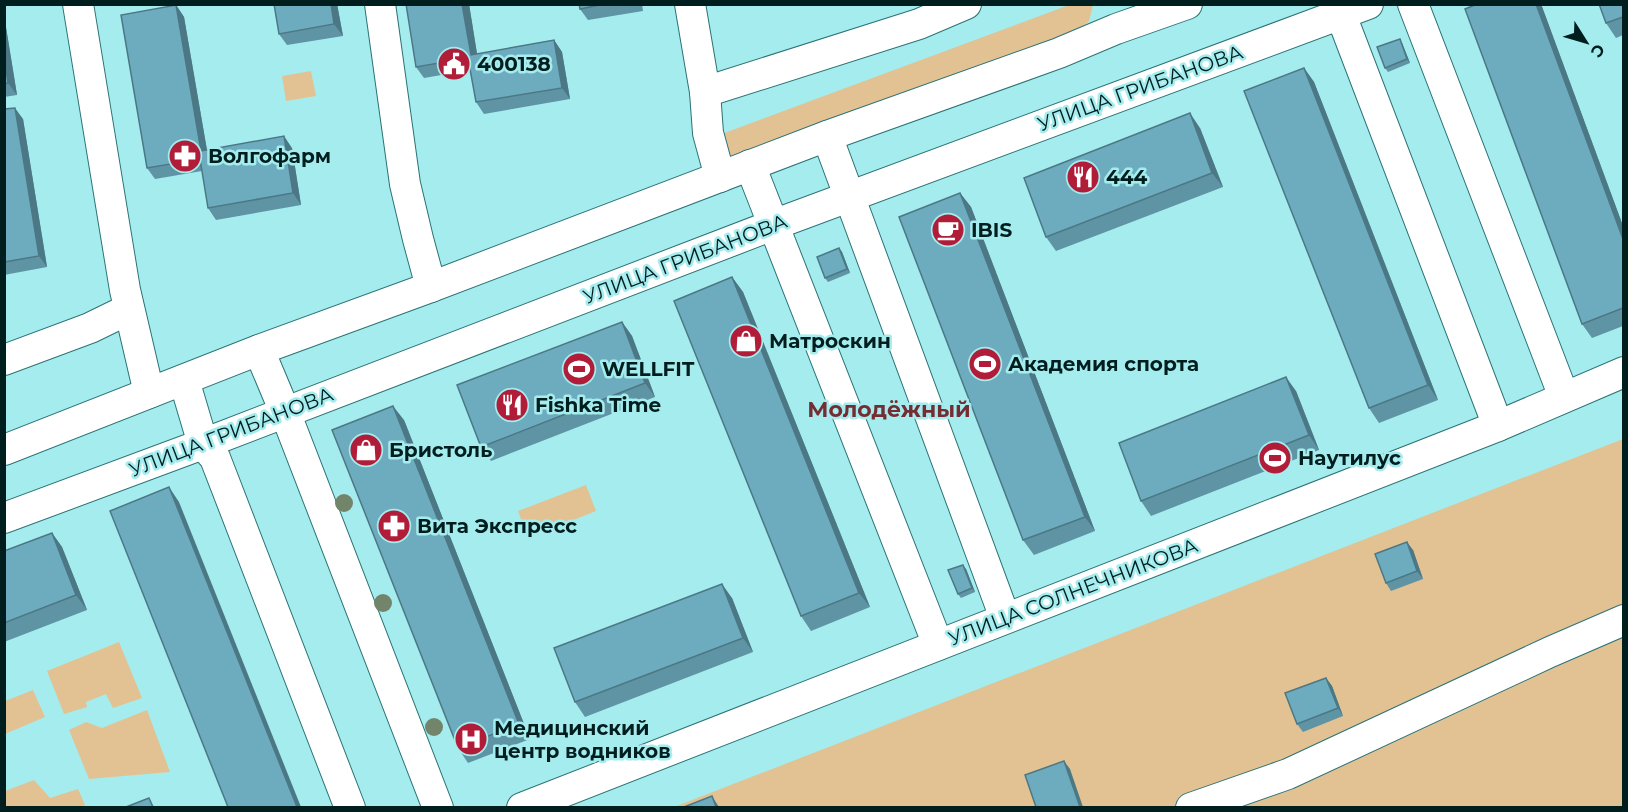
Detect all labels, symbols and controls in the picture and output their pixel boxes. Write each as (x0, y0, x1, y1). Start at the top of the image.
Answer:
north arrow (1556, 12, 1616, 72)
street label: УЛИЦА ГРИБАНОВА (1034, 40, 1246, 136)
text: С (1586, 40, 1609, 61)
public building icon: 400138 (436, 46, 472, 82)
place label: 400138 (477, 52, 551, 76)
pharmacy icon: Волгофарм (167, 138, 203, 174)
place label: Волгофарм (208, 144, 331, 168)
restaurant icon: 444 (1065, 159, 1101, 195)
place label: 444 (1106, 165, 1148, 189)
street label: УЛИЦА ГРИБАНОВА (580, 209, 790, 309)
cafe icon: IBIS (930, 212, 966, 248)
place label: IBIS (971, 218, 1012, 242)
shop icon: Матроскин (728, 323, 764, 359)
place label: Матроскин (769, 329, 891, 353)
sports icon: Академия спорта (967, 346, 1003, 382)
sports icon: WELLFIT (561, 351, 597, 387)
place label: Академия спорта (1008, 352, 1199, 376)
place label: WELLFIT (602, 357, 695, 381)
street label: УЛИЦА ГРИБАНОВА (126, 382, 336, 482)
restaurant icon: Fishka Time (494, 387, 530, 423)
place label: Fishka Time (535, 393, 661, 417)
district label: Молодёжный (807, 396, 971, 423)
shop icon: Бристоль (348, 432, 384, 468)
place label: Бристоль (389, 438, 492, 462)
sports icon: Наутилус (1257, 440, 1293, 476)
place label: Наутилус (1298, 446, 1401, 470)
pharmacy icon: Вита Экспресс (376, 508, 412, 544)
place label: Вита Экспресс (417, 514, 577, 538)
street label: УЛИЦА СОЛНЕЧНИКОВА (945, 533, 1201, 651)
place label: Медицинский центр водников (494, 716, 671, 763)
hospital icon: Медицинский центр водников (453, 721, 489, 757)

